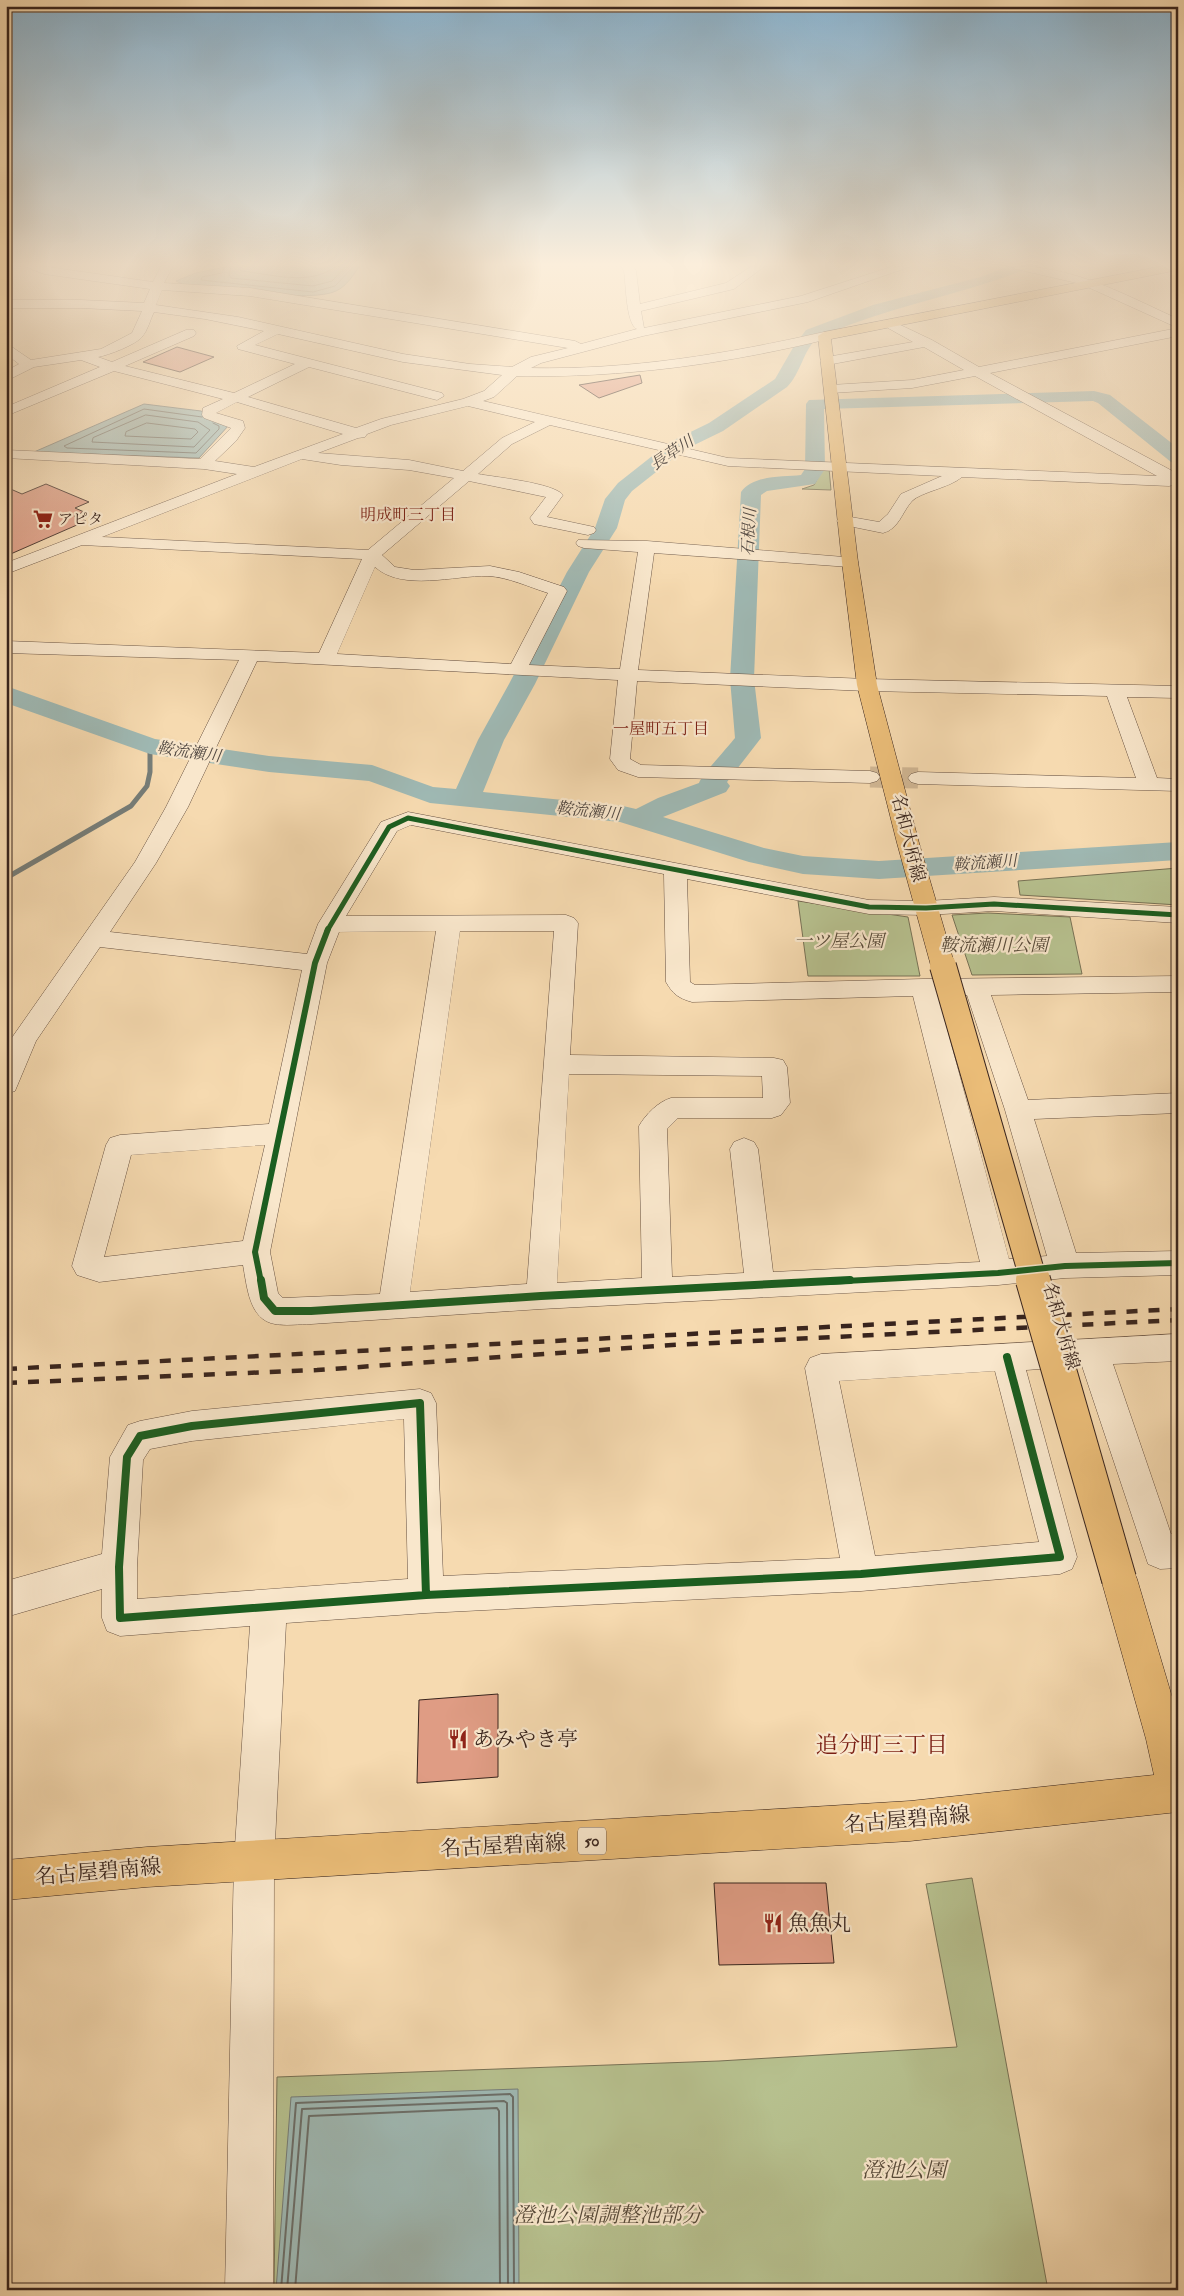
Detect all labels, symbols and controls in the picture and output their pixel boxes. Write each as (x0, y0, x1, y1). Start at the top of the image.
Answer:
water label: 長草川 (647, 430, 699, 475)
district label: 明成町三丁目 (360, 505, 456, 525)
water label: 石根川 (738, 506, 760, 556)
supermarket icon: アピタ (32, 508, 54, 530)
place label: アピタ (58, 510, 103, 529)
district label: 一屋町五丁目 (613, 719, 709, 739)
water label: 鞍流瀬川 (156, 738, 224, 767)
street label: 名和大府線 (886, 792, 930, 884)
water label: 鞍流瀬川 (555, 798, 623, 824)
water label: 鞍流瀬川 (952, 851, 1020, 875)
park label: 一ツ屋公園 (794, 930, 887, 953)
park label: 鞍流瀬川公園 (940, 934, 1051, 957)
street label: 名和大府線 (1038, 1280, 1084, 1372)
place label: あみやき亭 (473, 1726, 578, 1753)
restaurant icon: あみやき亭 (447, 1728, 469, 1750)
district label: 追分町三丁目 (816, 1731, 948, 1759)
street label: 名古屋碧南線 (843, 1801, 971, 1839)
road number: 50 (578, 1828, 606, 1854)
street label: 名古屋碧南線 (439, 1829, 567, 1863)
street label: 名古屋碧南線 (34, 1853, 162, 1891)
place label: 魚魚丸 (788, 1910, 851, 1937)
restaurant icon: 魚魚丸 (762, 1912, 784, 1934)
park label: 澄池公園 (862, 2157, 949, 2184)
park label: 澄池公園調整池部分 (514, 2202, 704, 2229)

